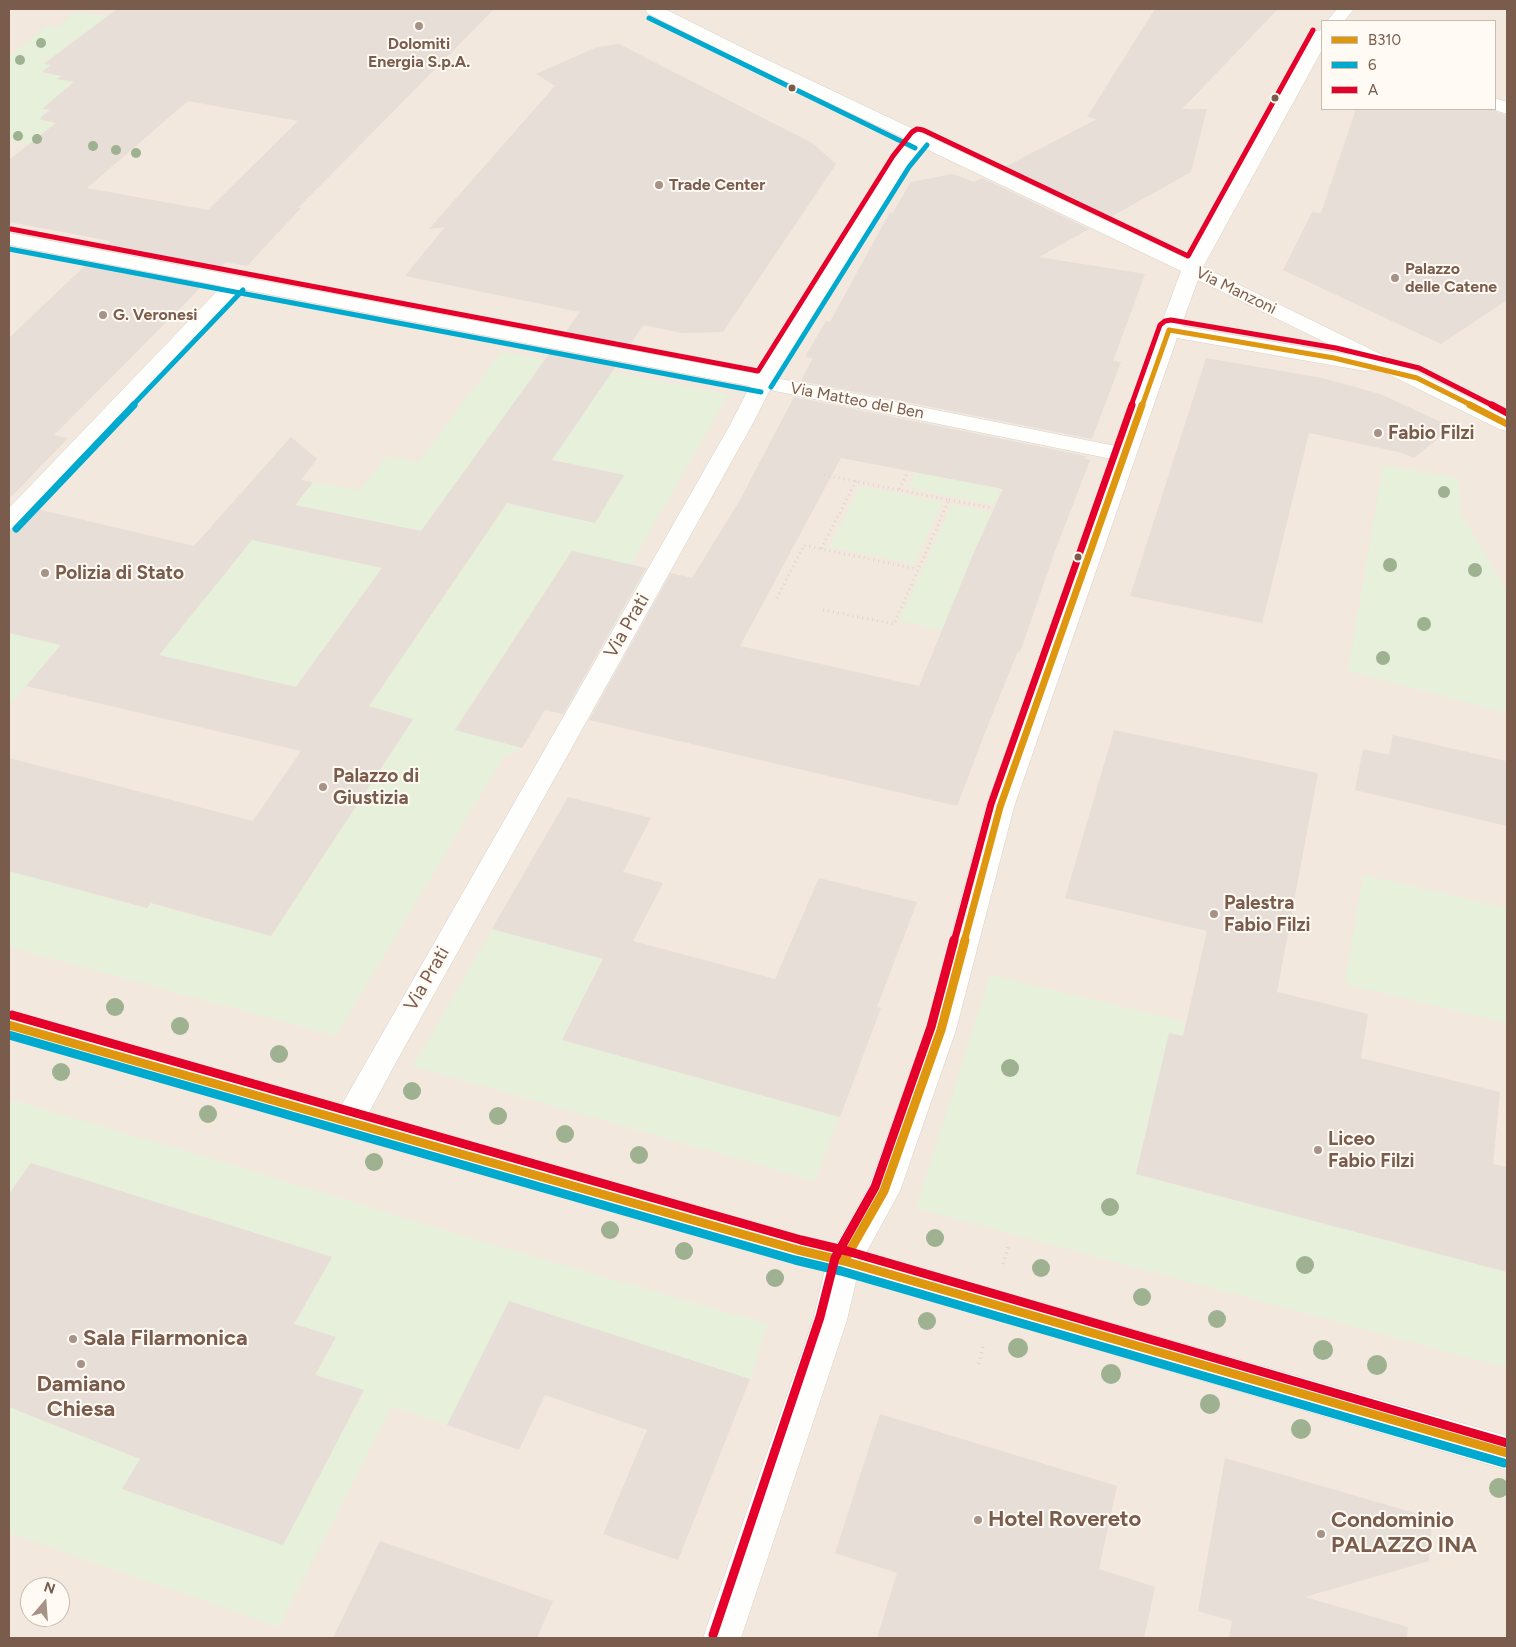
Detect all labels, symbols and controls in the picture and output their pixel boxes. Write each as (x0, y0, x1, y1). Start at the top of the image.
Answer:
marker: Dolomiti Energia S.p.A. (413, 20, 425, 32)
legend (1321, 20, 1496, 110)
text: B310 (1368, 31, 1401, 49)
place label: Dolomiti Energia S.p.A. (368, 34, 470, 72)
text: 6 (1368, 56, 1377, 74)
text: A (1368, 81, 1378, 99)
unlabelled marker (787, 83, 797, 93)
unlabelled marker (1270, 93, 1280, 103)
place label: Trade Center (669, 175, 765, 195)
marker: Trade Center (653, 179, 665, 191)
place label: Palazzo delle Catene (1405, 259, 1497, 297)
street label: Via Manzoni (1193, 263, 1279, 319)
marker: Palazzo delle Catene (1389, 272, 1401, 284)
place label: G. Veronesi (113, 305, 197, 325)
marker: G. Veronesi (97, 309, 109, 321)
street label: Via Matteo del Ben (789, 379, 925, 423)
place label: Fabio Filzi (1388, 422, 1475, 444)
marker: Fabio Filzi (1372, 427, 1384, 439)
unlabelled marker (1073, 552, 1083, 562)
place label: Polizia di Stato (55, 562, 184, 584)
marker: Polizia di Stato (39, 567, 51, 579)
street label: Via Prati (599, 590, 655, 662)
place label: Palazzo di Giustizia (333, 765, 419, 809)
marker: Palazzo di Giustizia (317, 781, 329, 793)
place label: Palestra Fabio Filzi (1224, 892, 1311, 936)
marker: Palestra Fabio Filzi (1208, 908, 1220, 920)
street label: Via Prati (399, 943, 455, 1015)
place label: Liceo Fabio Filzi (1328, 1128, 1415, 1172)
marker: Liceo Fabio Filzi (1312, 1144, 1324, 1156)
place label: Sala Filarmonica (83, 1326, 248, 1352)
marker: Sala Filarmonica (67, 1333, 79, 1345)
marker: Damiano Chiesa (75, 1358, 87, 1370)
place label: Damiano Chiesa (36, 1372, 126, 1424)
place label: Hotel Rovereto (988, 1507, 1141, 1533)
place label: Condominio PALAZZO INA (1331, 1508, 1477, 1560)
marker: Hotel Rovereto (972, 1514, 984, 1526)
marker: Condominio PALAZZO INA (1315, 1528, 1327, 1540)
north arrow (20, 1577, 70, 1627)
text: N (42, 1578, 57, 1598)

